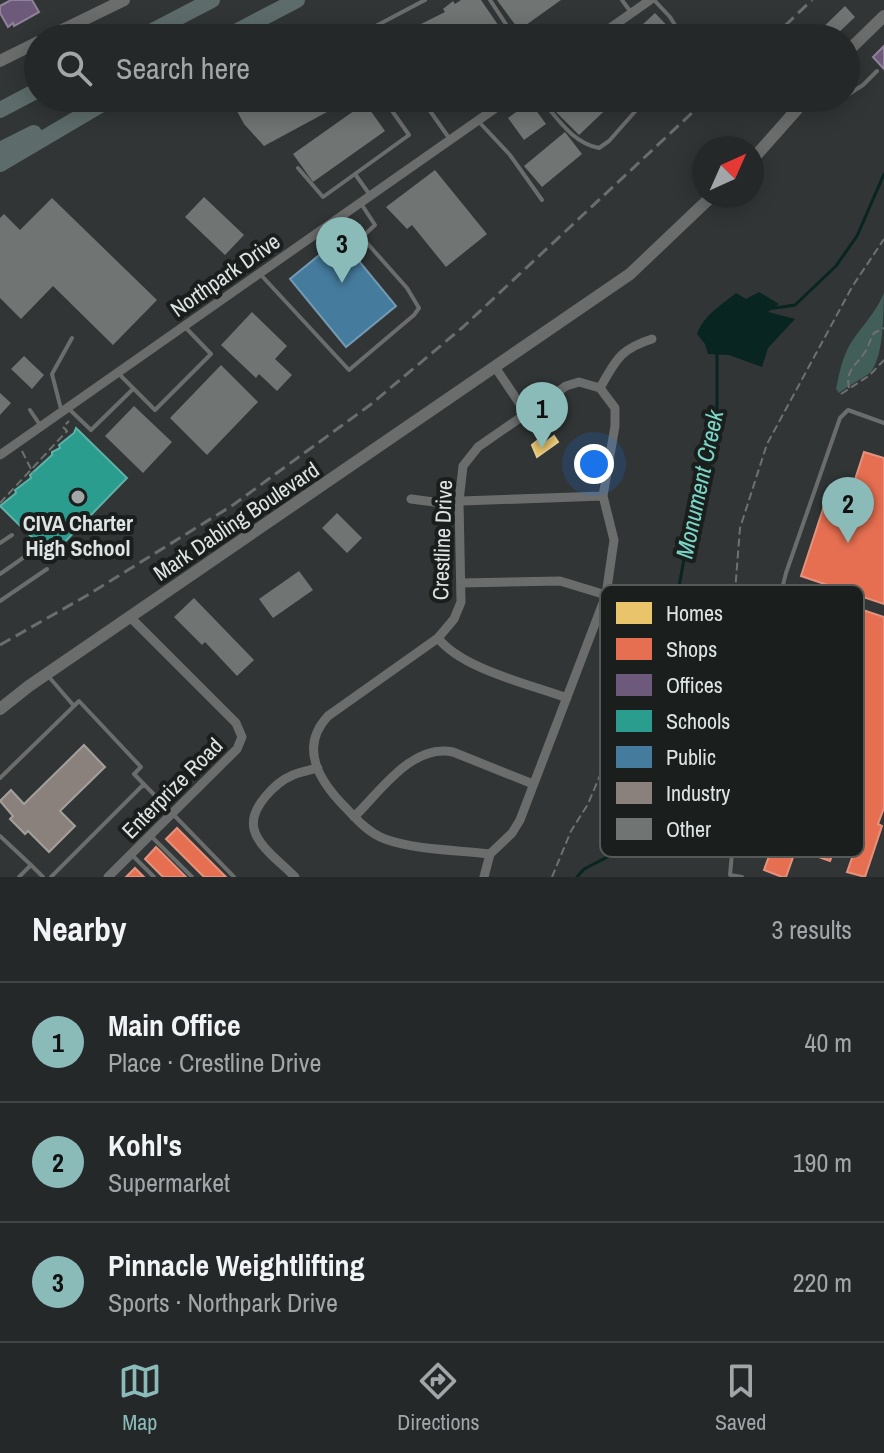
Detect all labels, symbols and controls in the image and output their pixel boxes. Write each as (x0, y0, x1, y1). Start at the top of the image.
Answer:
search box (24, 24, 860, 112)
icon: search (52, 46, 96, 90)
text: Search here (116, 48, 250, 88)
north arrow (692, 136, 764, 208)
pin: 3 (316, 217, 368, 283)
street label: Northpark Drive (164, 226, 286, 324)
pin: 1 (516, 382, 568, 448)
water label: Monument Creek (668, 406, 731, 561)
your location (574, 444, 614, 484)
street label: Mark Dabling Boulevard (147, 454, 325, 588)
pin: 2 (822, 477, 874, 543)
street label: Crestline Drive (425, 479, 459, 601)
marker: CIVA Charter High School (69, 488, 87, 506)
place label: CIVA Charter High School (23, 508, 133, 563)
legend (600, 585, 864, 857)
text: Homes (666, 598, 723, 628)
text: Shops (666, 634, 717, 664)
text: Offices (666, 670, 723, 700)
text: Schools (666, 706, 730, 736)
street label: Enterprize Road (115, 731, 229, 845)
text: Public (666, 742, 716, 772)
text: Industry (666, 778, 730, 808)
text: Other (666, 814, 711, 844)
text: Nearby (32, 906, 127, 952)
text: 3 results (771, 912, 852, 947)
text: Main Office (108, 1005, 241, 1045)
text: 1 (52, 1025, 64, 1060)
text: 40 m (805, 1025, 852, 1060)
text: Place · Crestline Drive (108, 1045, 321, 1080)
text: Kohl's (108, 1125, 182, 1165)
text: 2 (52, 1145, 64, 1180)
text: 190 m (793, 1145, 852, 1180)
text: Supermarket (108, 1165, 230, 1200)
text: Pinnacle Weightlifting (108, 1245, 365, 1285)
text: 3 (52, 1265, 64, 1300)
text: 220 m (793, 1265, 852, 1300)
text: Sports · Northpark Drive (108, 1285, 338, 1320)
tab: Map (118, 1359, 162, 1437)
tab: Directions (397, 1359, 480, 1437)
tab: Saved (715, 1359, 766, 1437)

